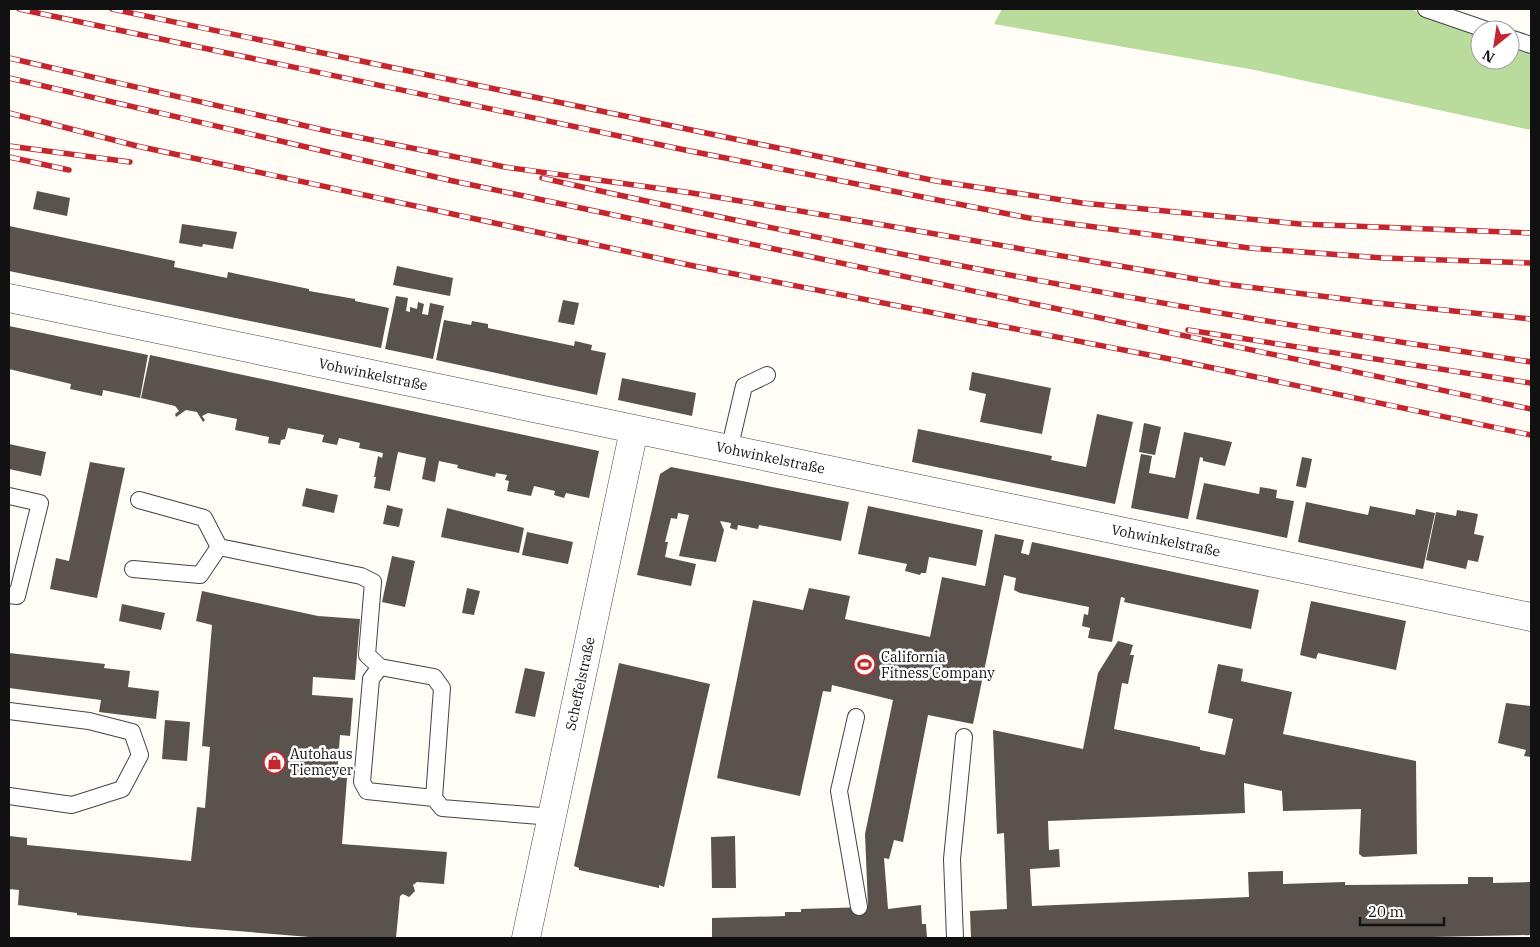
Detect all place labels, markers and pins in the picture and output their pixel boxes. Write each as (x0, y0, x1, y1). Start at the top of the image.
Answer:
place label: California Fitness Company (881, 648, 995, 682)
sports icon: California Fitness Company (853, 653, 877, 677)
place label: Autohaus Tiemeyer (290, 745, 354, 779)
shop icon: Autohaus Tiemeyer (262, 750, 286, 774)

